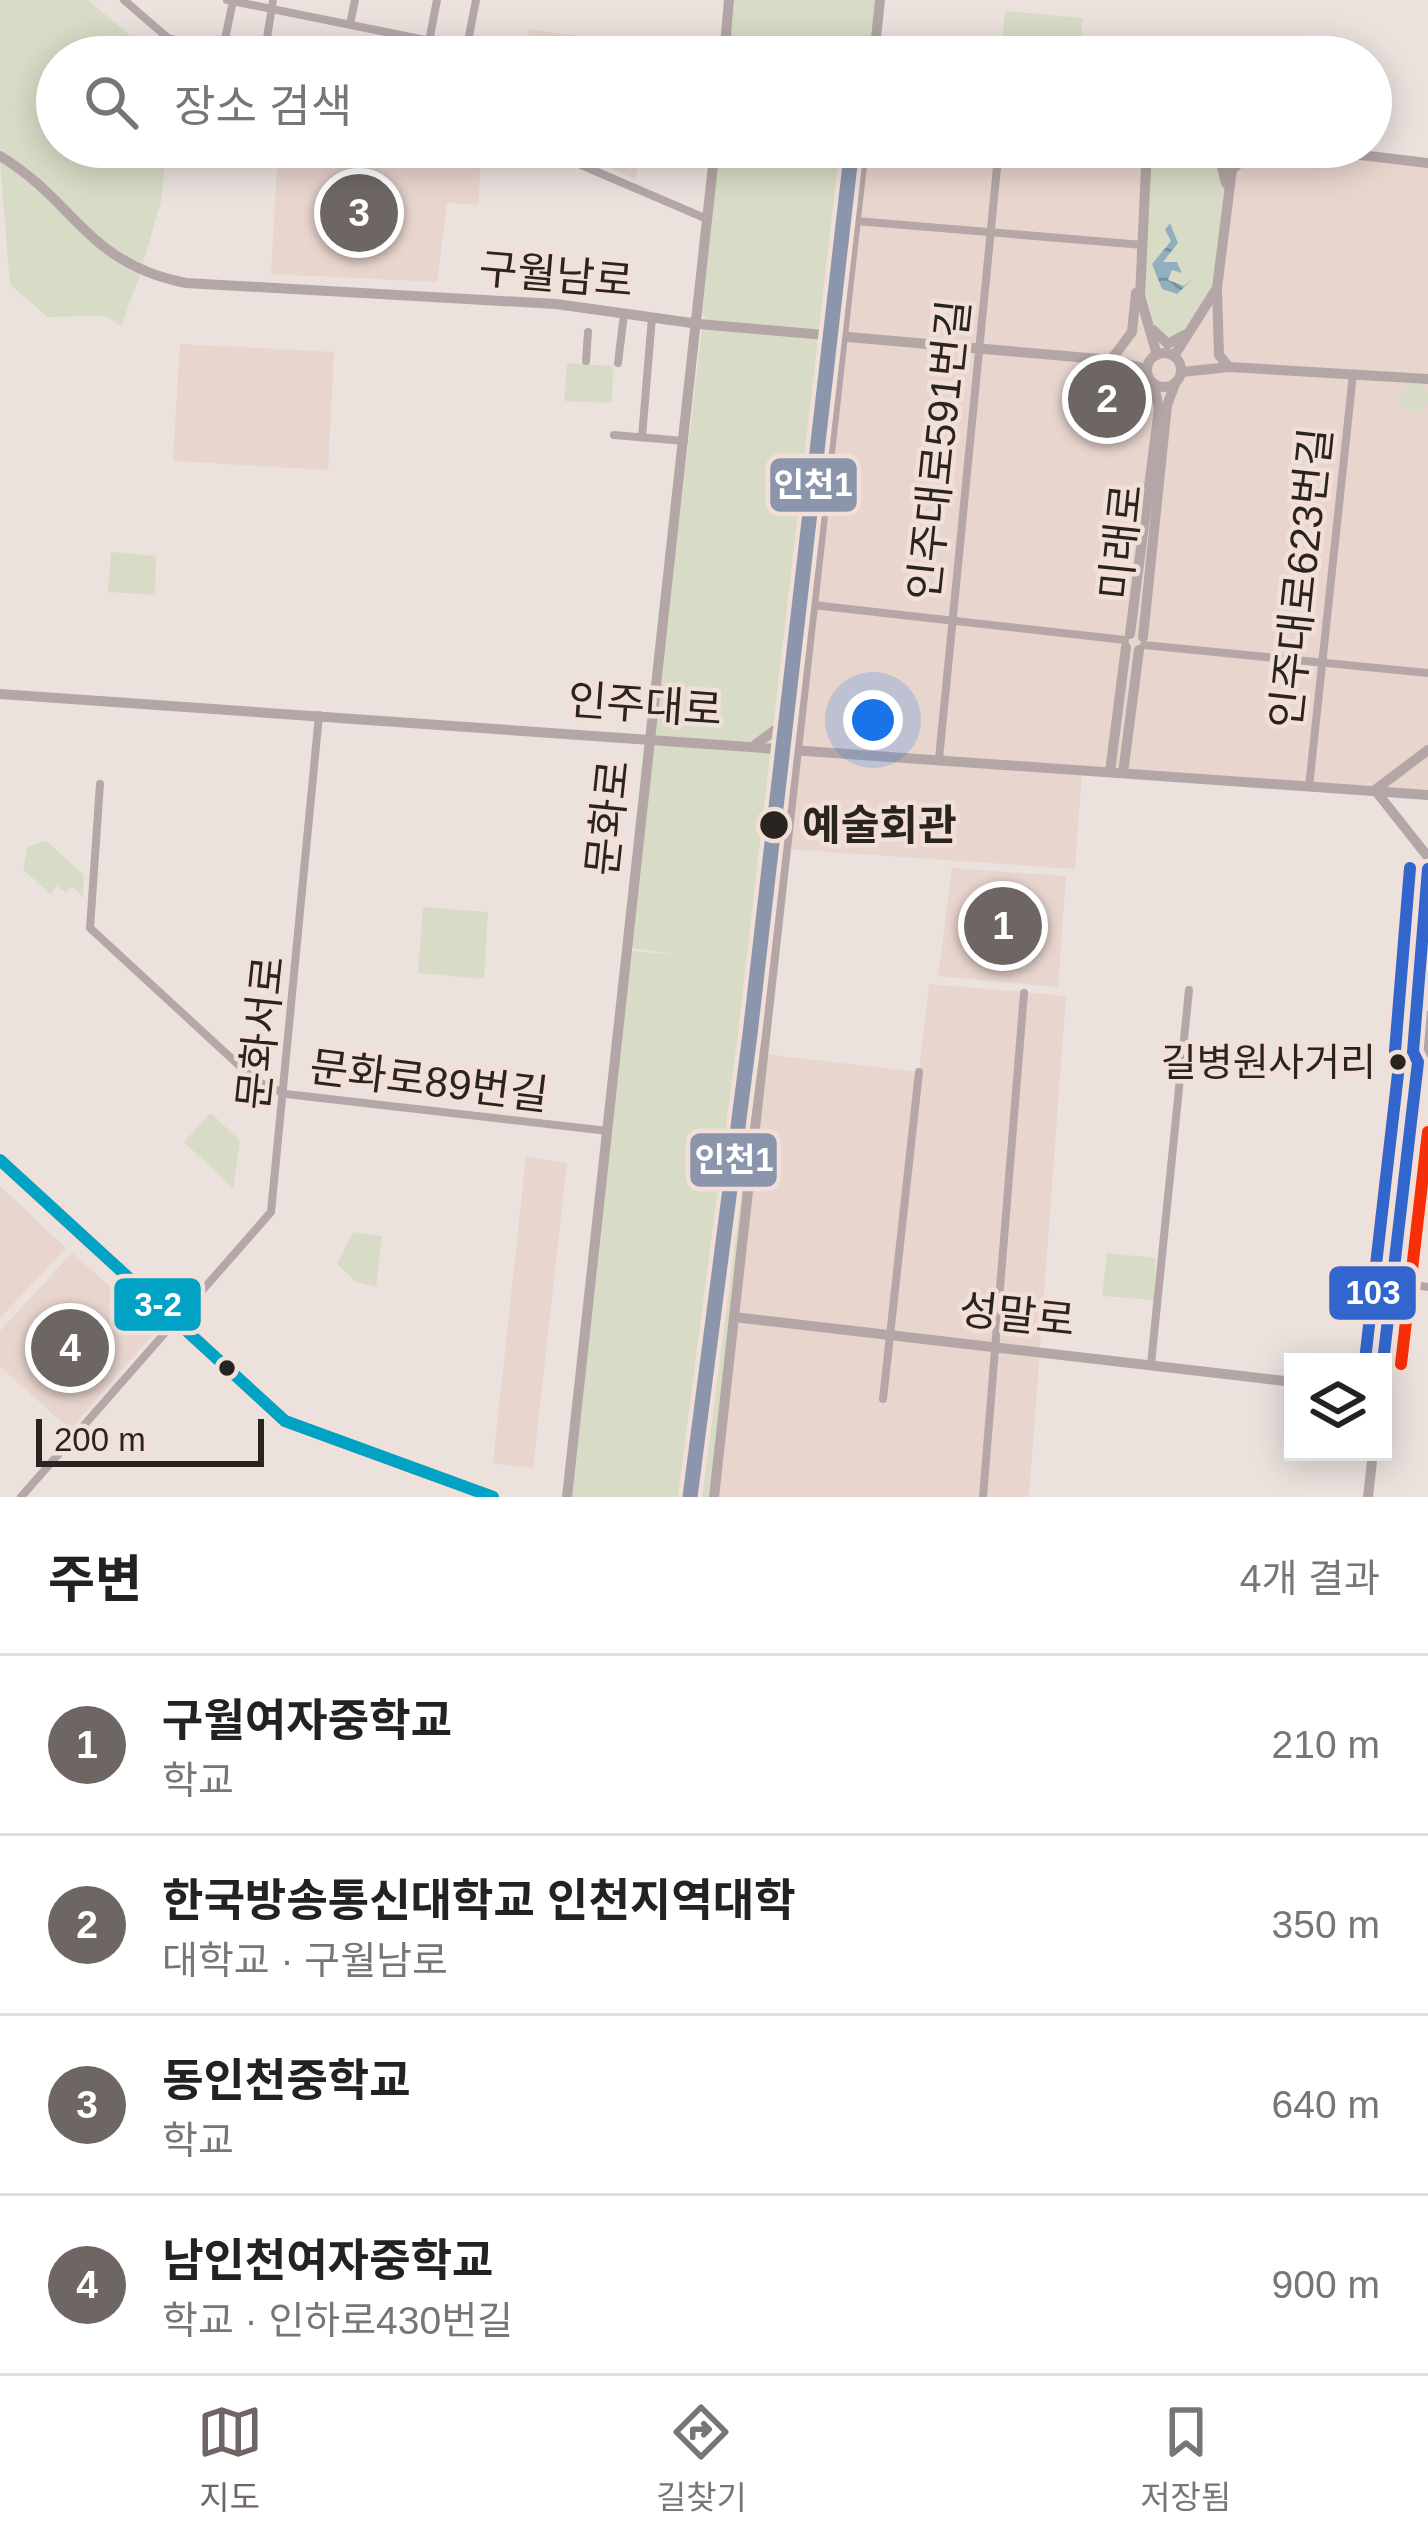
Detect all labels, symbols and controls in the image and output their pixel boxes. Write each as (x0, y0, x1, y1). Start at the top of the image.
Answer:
search box (36, 36, 1392, 168)
icon: search (78, 69, 144, 135)
text: 장소 검색 (174, 81, 352, 132)
pin: 3 (320, 168, 398, 258)
street label: 구월남로 (477, 245, 635, 305)
street label: 인주대로591번길 (900, 297, 978, 603)
pin: 2 (1068, 354, 1146, 444)
street label: 인주대로623번길 (1262, 425, 1340, 731)
line badge: 인천1 (768, 456, 859, 514)
text: 인천1 (773, 466, 853, 503)
street label: 미래로 (1092, 482, 1150, 602)
street label: 인주대로 (566, 676, 724, 734)
your location (843, 690, 903, 750)
street label: 문화로 (579, 758, 637, 878)
place label: 예술회관 (802, 802, 957, 849)
marker: 예술회관 (757, 808, 791, 842)
pin: 1 (964, 881, 1042, 971)
street label: 문화서로 (230, 954, 292, 1112)
place label: 길병원사거리 (1161, 1041, 1376, 1084)
street label: 문화로89번길 (307, 1043, 551, 1119)
marker: 길병원사거리 (1387, 1051, 1409, 1073)
line badge: 인천1 (688, 1131, 779, 1189)
text: 인천1 (694, 1141, 774, 1178)
line badge: 103 (1327, 1264, 1418, 1322)
text: 103 (1345, 1274, 1401, 1311)
line badge: 3-2 (112, 1276, 203, 1333)
text: 3-2 (134, 1286, 182, 1323)
street label: 성말로 (957, 1286, 1077, 1344)
pin: 4 (31, 1303, 109, 1393)
map controls (1284, 1353, 1392, 1461)
button: layers (1284, 1353, 1392, 1461)
unlabelled marker (216, 1357, 238, 1379)
scale bar (36, 1413, 264, 1466)
text: 200 m (54, 1421, 146, 1458)
text: 주변 (48, 1551, 142, 1608)
text: 4개 결과 (1240, 1557, 1380, 1600)
text: 구월여자중학교 (162, 1695, 452, 1746)
text: 1 (76, 1723, 98, 1766)
text: 210 m (1272, 1723, 1380, 1766)
text: 학교 (162, 1759, 234, 1802)
text: 한국방송통신대학교 인천지역대학 (162, 1875, 796, 1926)
text: 2 (76, 1903, 98, 1946)
text: 350 m (1272, 1903, 1380, 1946)
text: 대학교 · 구월남로 (162, 1939, 448, 1982)
text: 동인천중학교 (162, 2055, 410, 2106)
text: 3 (76, 2083, 98, 2126)
text: 640 m (1272, 2083, 1380, 2126)
text: 학교 (162, 2119, 234, 2162)
text: 남인천여자중학교 (162, 2235, 493, 2286)
text: 4 (76, 2263, 98, 2306)
text: 900 m (1272, 2263, 1380, 2306)
text: 학교 · 인하로430번길 (162, 2299, 513, 2342)
tab: 지도 (197, 2399, 263, 2519)
tab: 길찾기 (656, 2399, 747, 2519)
tab: 저장됨 (1140, 2399, 1231, 2519)

